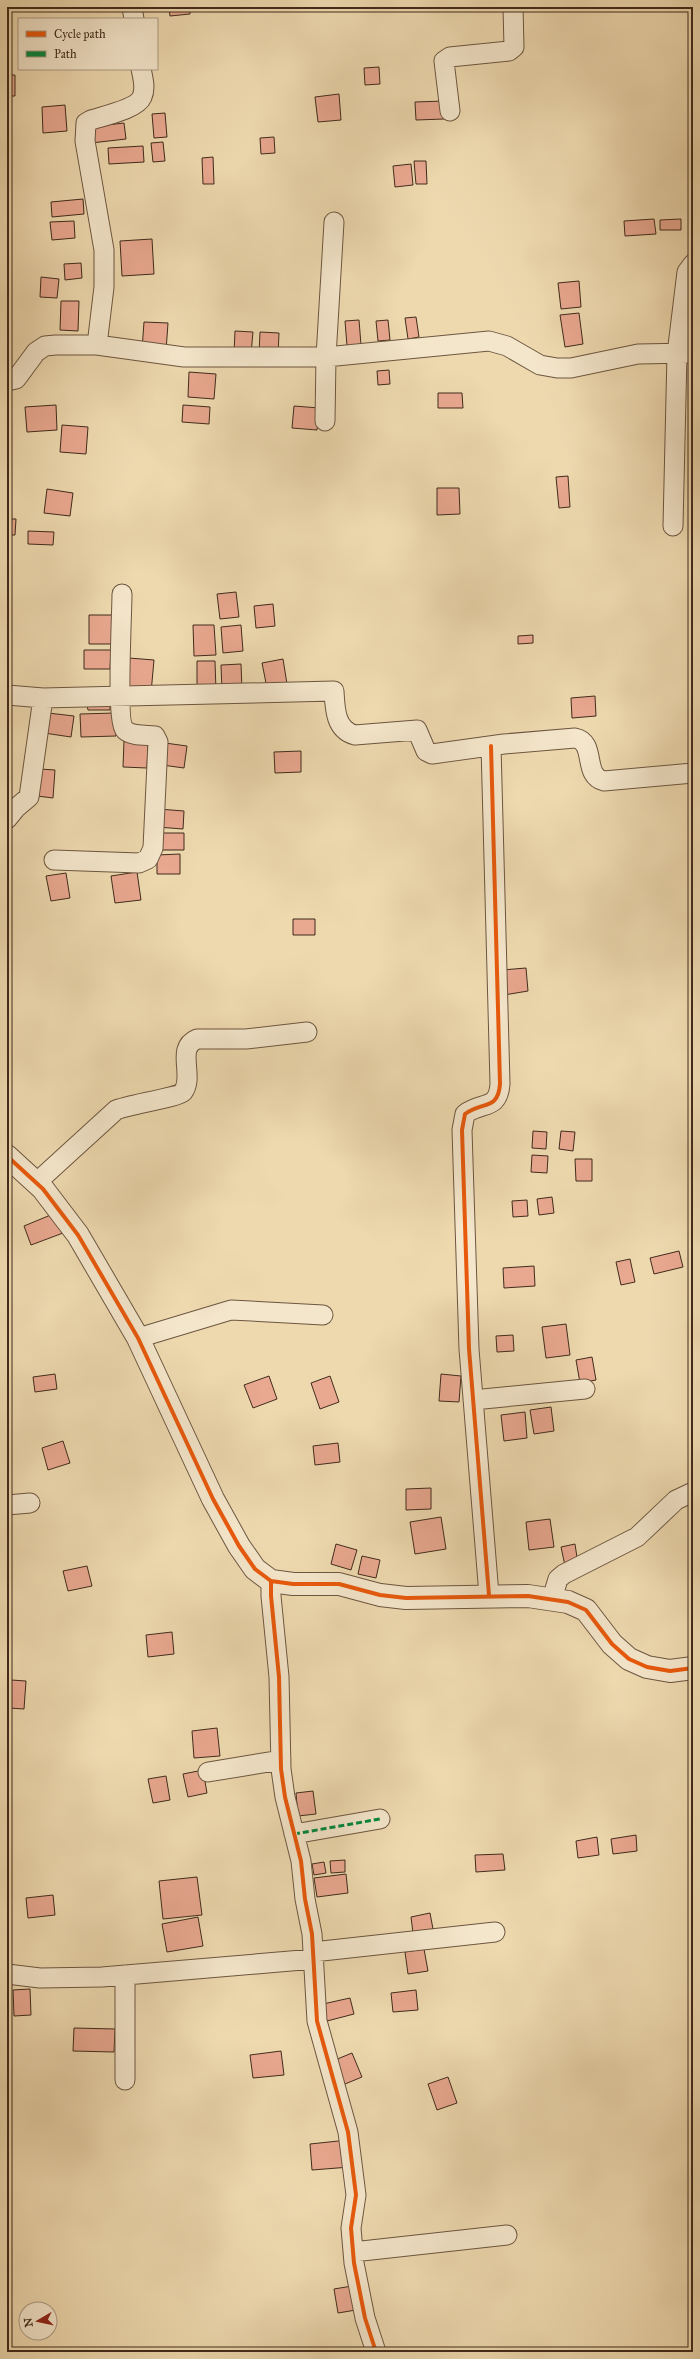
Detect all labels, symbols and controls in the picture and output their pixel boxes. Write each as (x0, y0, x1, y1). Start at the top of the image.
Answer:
legend (18, 18, 158, 70)
text: Cycle path (54, 27, 106, 41)
text: Path (54, 47, 77, 61)
north arrow (18, 2301, 58, 2341)
text: N (21, 2316, 36, 2328)

